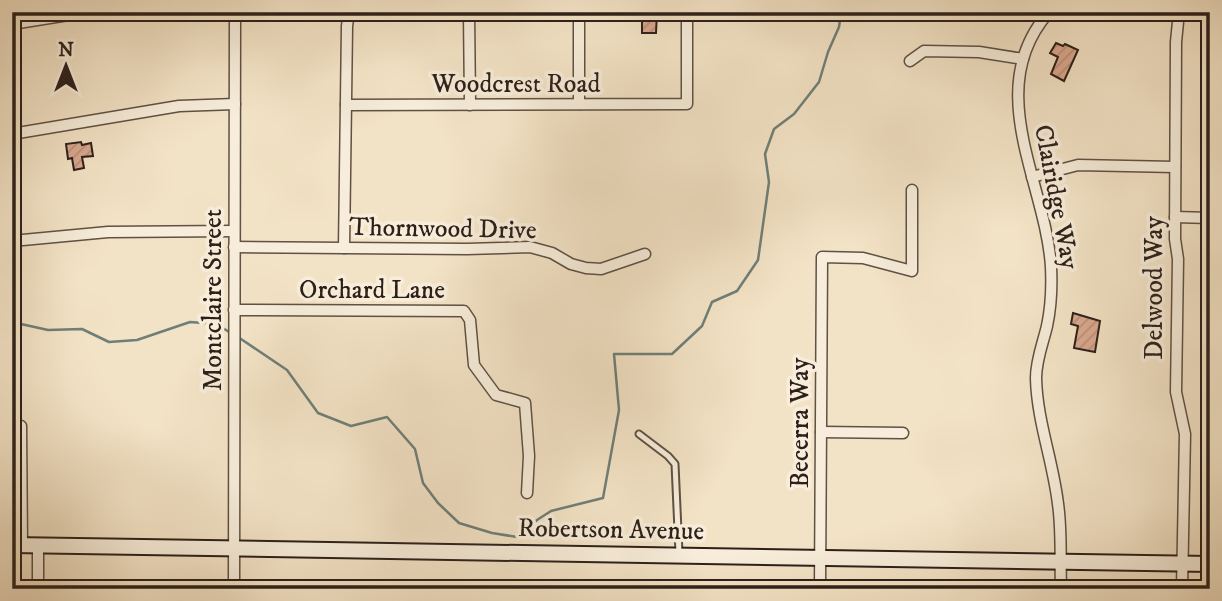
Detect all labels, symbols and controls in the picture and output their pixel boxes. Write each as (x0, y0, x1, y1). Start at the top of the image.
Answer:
north arrow (32, 32, 102, 102)
text: N (58, 39, 74, 62)
street label: Woodcrest Road (431, 68, 600, 101)
street label: Clairidge Way (1026, 122, 1086, 273)
street label: Montclaire Street (197, 209, 230, 391)
street label: Thornwood Drive (349, 211, 537, 247)
street label: Delwood Way (1138, 215, 1171, 360)
street label: Orchard Lane (299, 274, 445, 307)
street label: Becerra Way (784, 357, 817, 488)
street label: Robertson Avenue (518, 512, 704, 548)

